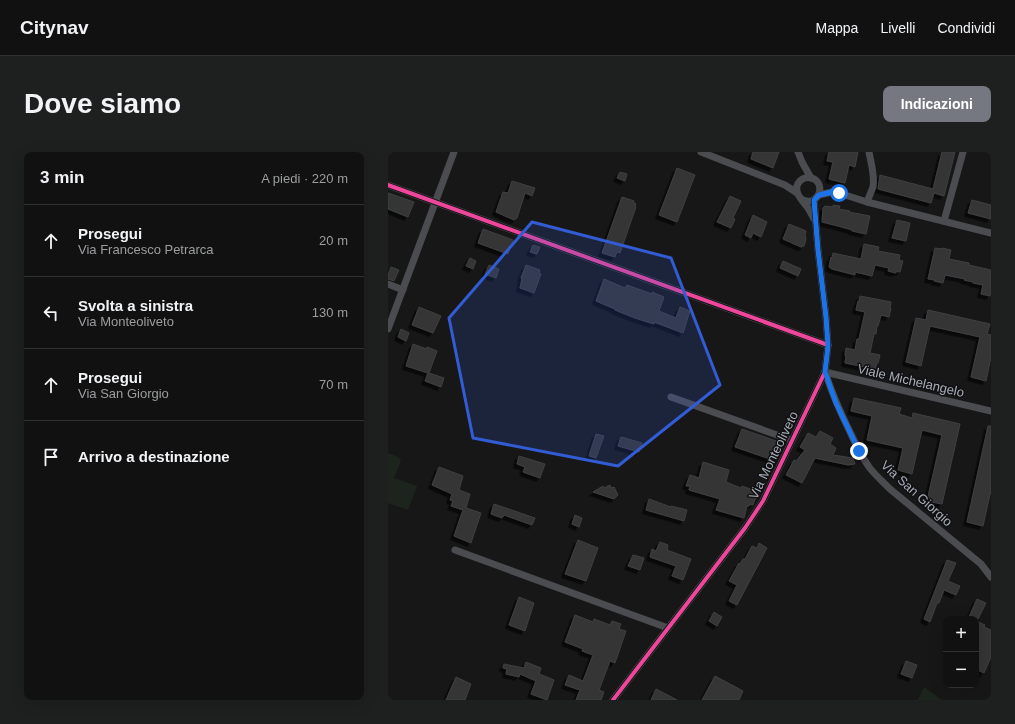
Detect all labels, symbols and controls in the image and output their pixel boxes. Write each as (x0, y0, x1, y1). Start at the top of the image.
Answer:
text: Citynav (20, 17, 89, 38)
text: Mappa (816, 20, 858, 36)
text: Livelli (880, 20, 915, 36)
text: Condividi (937, 20, 995, 36)
button: Indicazioni (883, 86, 991, 122)
text: Dove siamo (24, 88, 181, 119)
text: 3 min (40, 168, 84, 187)
text: A piedi · 220 m (261, 171, 348, 186)
route start (830, 184, 848, 202)
text: Prosegui (78, 225, 142, 242)
icon: ahead (40, 230, 62, 252)
text: 20 m (319, 233, 348, 248)
text: Via Francesco Petrarca (78, 242, 214, 257)
text: Svolta a sinistra (78, 297, 193, 314)
icon: left (40, 302, 62, 324)
text: 130 m (312, 305, 348, 320)
text: Via Monteoliveto (78, 314, 174, 329)
street label: Viale Michelangelo (856, 361, 966, 400)
text: Prosegui (78, 369, 142, 386)
icon: ahead (40, 374, 62, 396)
text: 70 m (319, 377, 348, 392)
text: Via San Giorgio (78, 386, 169, 401)
street label: Via Monteoliveto (746, 409, 801, 502)
route end (850, 442, 868, 460)
icon: arrive (40, 446, 62, 468)
text: Arrivo a destinazione (78, 448, 230, 465)
street label: Via San Giorgio (878, 457, 955, 529)
map controls (943, 616, 979, 688)
button: + (943, 616, 979, 652)
button: − (943, 652, 979, 688)

